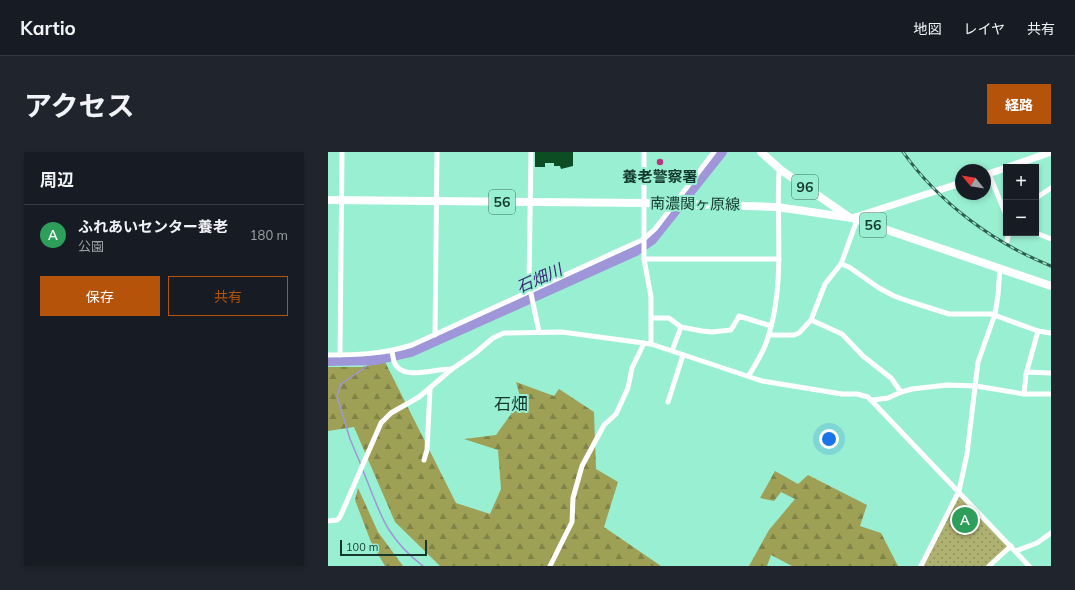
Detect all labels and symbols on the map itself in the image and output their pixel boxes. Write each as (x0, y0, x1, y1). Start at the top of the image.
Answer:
marker: 養老警察署 (655, 157, 665, 167)
north arrow (955, 164, 991, 200)
place label: 養老警察署 (622, 167, 698, 186)
road number: 96 (792, 175, 818, 199)
road number: 56 (489, 190, 515, 214)
street label: 南濃関ヶ原線 (650, 193, 740, 214)
road number: 56 (860, 213, 886, 237)
water label: 石畑川 (513, 258, 567, 297)
district label: 石畑 (494, 393, 528, 414)
your location (819, 429, 839, 449)
pin: A (952, 505, 978, 535)
scale bar (340, 538, 427, 557)

